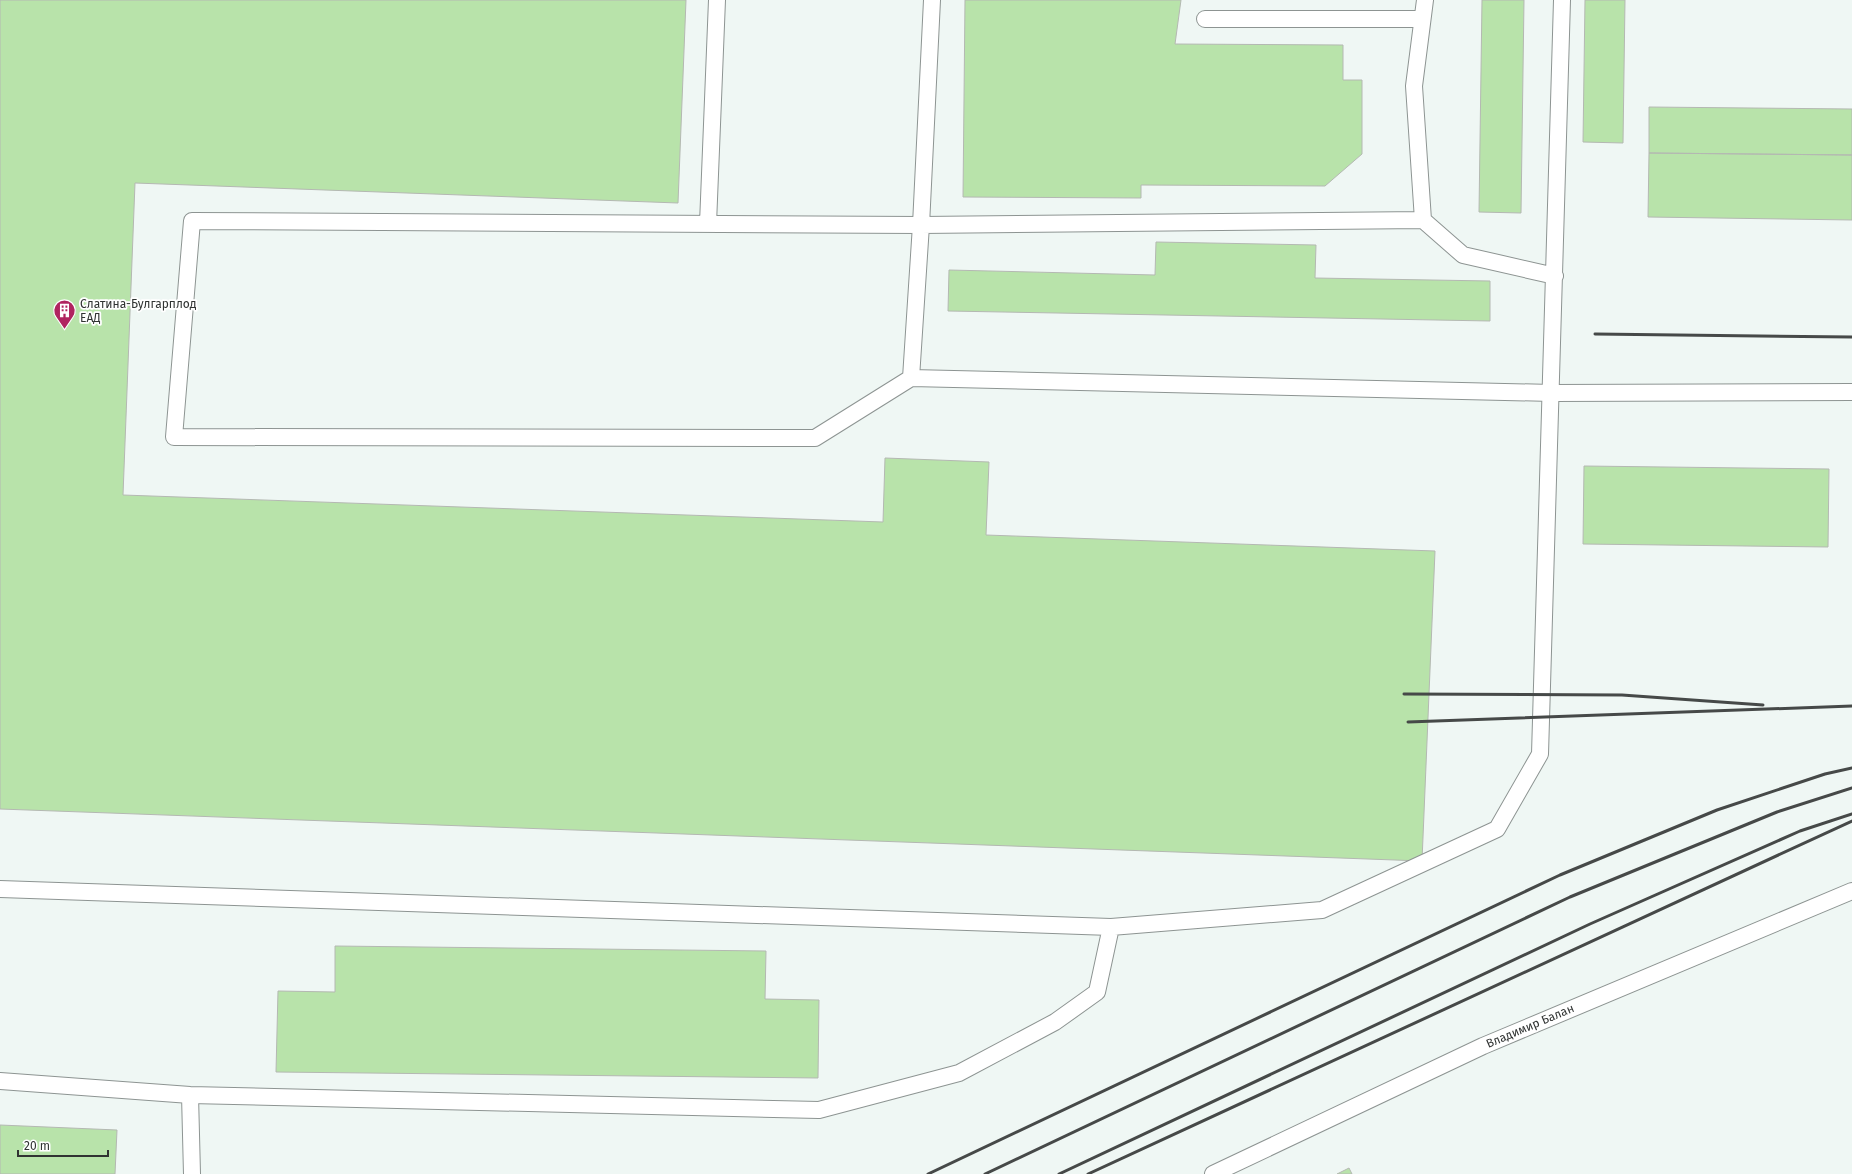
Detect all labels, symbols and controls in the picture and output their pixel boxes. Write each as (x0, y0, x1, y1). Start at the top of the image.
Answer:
place label: Слатина-Булгарплод ЕАД (80, 297, 197, 325)
building icon: Слатина-Булгарплод ЕАД (52, 298, 78, 331)
street label: Владимир Балан (1484, 1001, 1576, 1051)
scale bar (18, 1132, 108, 1158)
text: 20 m (24, 1139, 50, 1153)

